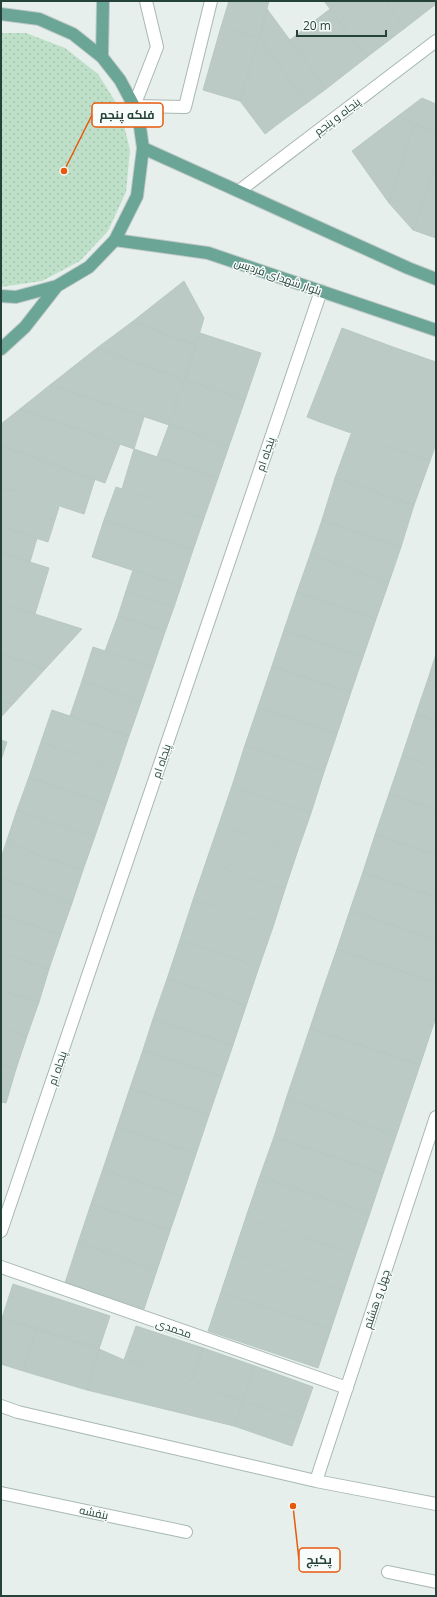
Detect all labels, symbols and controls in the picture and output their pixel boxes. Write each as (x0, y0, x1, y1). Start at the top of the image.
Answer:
scale bar (297, 12, 386, 38)
text: 20 m (303, 17, 331, 34)
street label: پنجاه و پنجم (311, 94, 364, 139)
callout: فلکه پنجم (92, 103, 163, 127)
text: فلکه پنجم (99, 106, 155, 124)
street label: بلوار شهدای فردیس (232, 254, 324, 298)
street label: پنجاه ام (252, 435, 279, 473)
street label: پنجاه ام (148, 742, 175, 780)
street label: پنجاه ام (44, 1049, 71, 1087)
street label: چهل و هشتم (359, 1267, 394, 1331)
street label: محمدی (154, 1315, 194, 1341)
street label: بنفشه (78, 1502, 110, 1522)
callout: پکیج (299, 1548, 340, 1572)
text: پکیج (306, 1551, 332, 1569)

